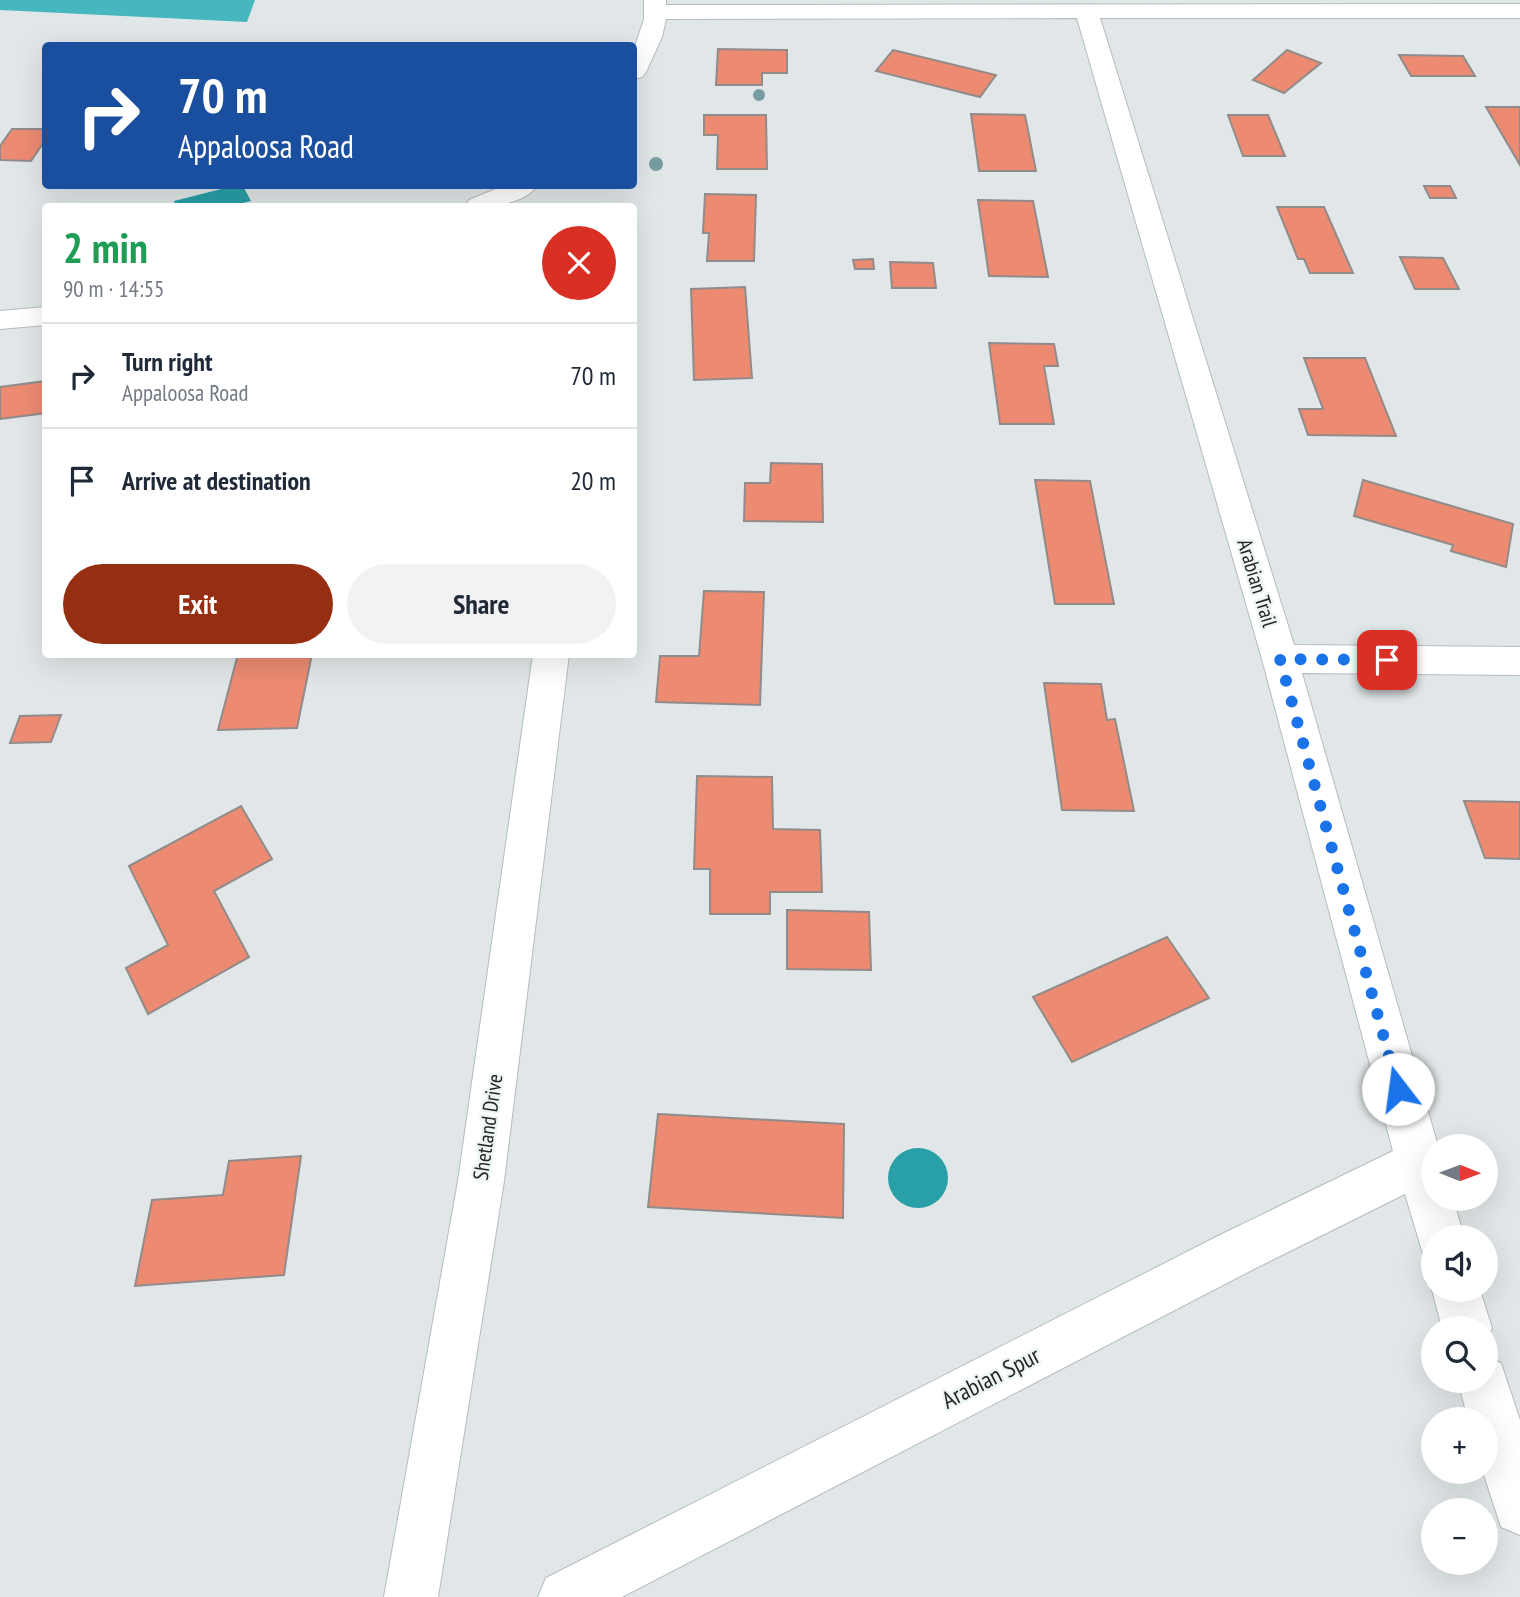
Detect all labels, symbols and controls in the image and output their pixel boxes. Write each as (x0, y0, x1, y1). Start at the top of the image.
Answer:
text: 70 m (178, 63, 267, 127)
icon: right (63, 70, 154, 161)
text: Appaloosa Road (178, 125, 354, 167)
text: 2 min (63, 220, 148, 275)
button: close (542, 226, 616, 300)
text: 90 m · 14:55 (63, 274, 164, 303)
text: Turn right (122, 345, 213, 378)
icon: right (63, 357, 101, 395)
text: 70 m (570, 359, 616, 392)
text: Appaloosa Road (122, 378, 248, 407)
icon: arrive (63, 462, 101, 500)
text: Arrive at destination (122, 464, 311, 497)
text: 20 m (570, 464, 616, 497)
street label: Arabian Trail (1231, 536, 1284, 630)
button: Exit (63, 564, 333, 644)
button: Share (347, 564, 616, 644)
pin (1357, 630, 1417, 690)
icon: arrive (1368, 641, 1406, 679)
position arrow (1361, 1052, 1435, 1126)
street label: Shetland Drive (467, 1072, 508, 1182)
north arrow (1421, 1134, 1498, 1211)
map controls (1421, 1134, 1498, 1575)
button: sound (1421, 1225, 1498, 1302)
button: search (1421, 1316, 1498, 1393)
street label: Arabian Spur (936, 1339, 1045, 1415)
button: + (1421, 1407, 1498, 1484)
button: − (1421, 1498, 1498, 1575)

